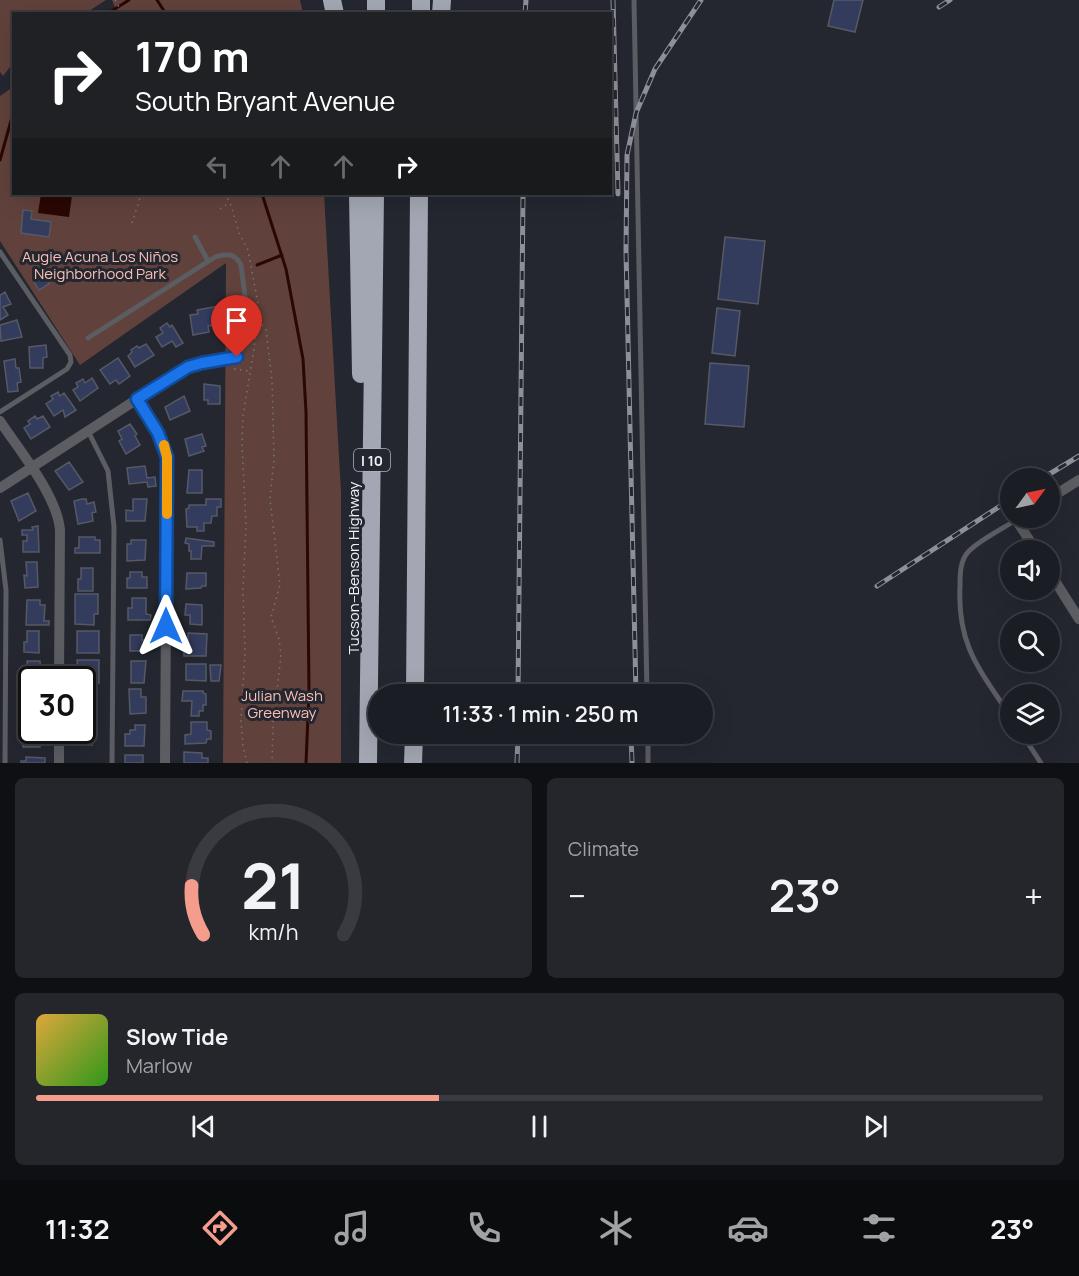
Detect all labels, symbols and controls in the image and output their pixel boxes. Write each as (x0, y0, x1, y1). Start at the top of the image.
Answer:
text: 170 m (135, 27, 250, 85)
icon: right (36, 36, 114, 114)
text: South Bryant Avenue (135, 82, 395, 119)
icon: left (201, 150, 234, 183)
icon: ahead (264, 150, 297, 183)
icon: ahead (327, 150, 360, 183)
icon: right (390, 150, 423, 183)
park label: Augie Acuna Los Niños Neighborhood Park (22, 246, 178, 284)
pin (211, 295, 262, 357)
icon: arrive (220, 304, 253, 337)
road number: I 10 (354, 449, 390, 471)
north arrow (1000, 468, 1060, 528)
map controls (1000, 468, 1060, 744)
street label: Tucson–Benson Highway (343, 481, 364, 654)
button: sound (1000, 540, 1060, 600)
position arrow (134, 594, 198, 658)
button: search (1000, 612, 1060, 672)
speed limit sign: 30 (18, 666, 96, 744)
button: layers (1000, 684, 1060, 744)
park label: Julian Wash Greenway (241, 685, 323, 723)
text: 11:33 · 1 min · 250 m (443, 699, 638, 729)
text: Climate (568, 835, 639, 862)
text: 21 (241, 842, 306, 928)
text: 23° (769, 864, 841, 926)
text: − (568, 873, 586, 918)
text: + (1024, 873, 1043, 918)
text: km/h (249, 917, 298, 946)
text: Slow Tide (126, 1022, 228, 1052)
text: Marlow (126, 1052, 193, 1079)
icon: previous (187, 1110, 220, 1143)
icon: pause (523, 1110, 556, 1143)
icon: next (859, 1110, 892, 1143)
icon: directions (199, 1207, 241, 1249)
icon: music (331, 1207, 373, 1249)
icon: phone (463, 1207, 505, 1249)
icon: climate (595, 1207, 637, 1249)
icon: car (727, 1207, 769, 1249)
icon: filters (858, 1207, 900, 1249)
text: 11:32 (45, 1210, 110, 1247)
text: 23° (990, 1210, 1034, 1247)

